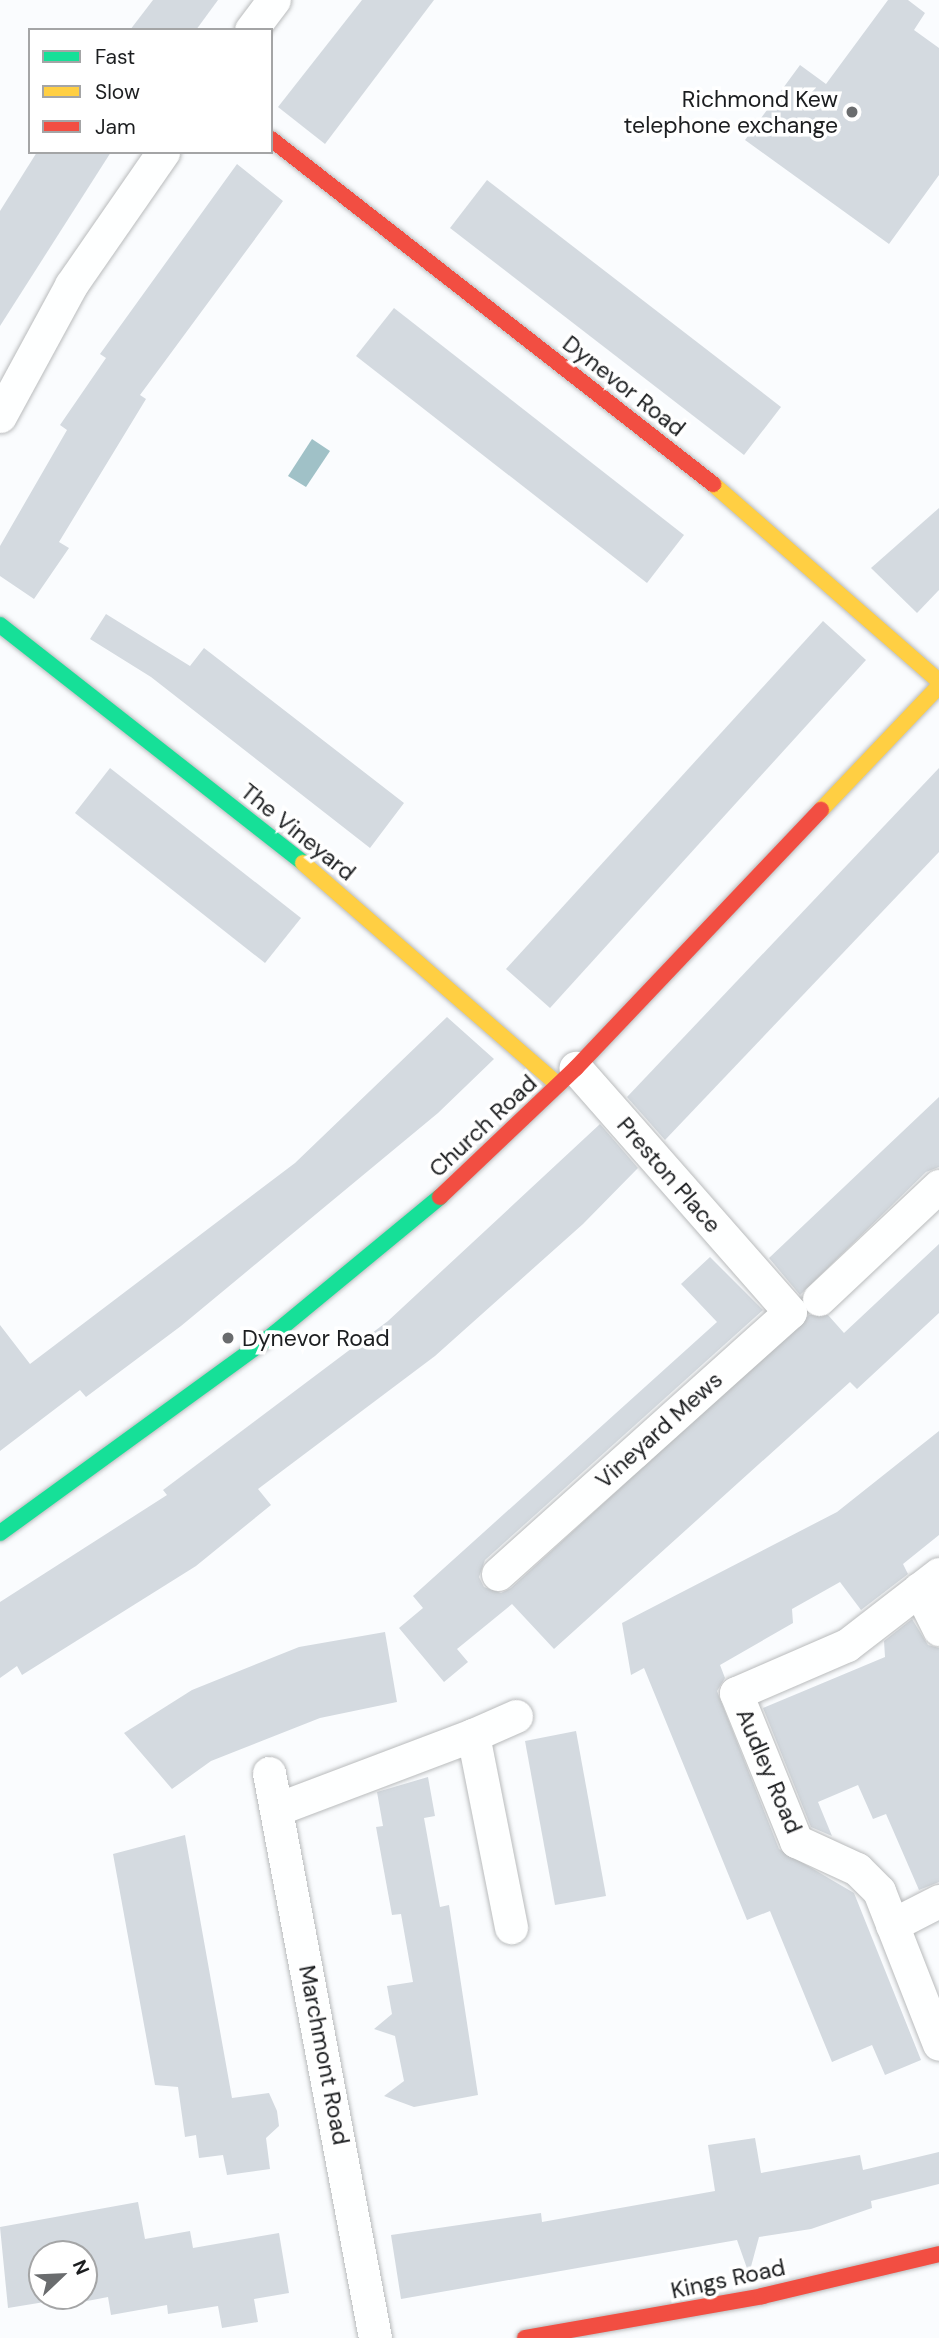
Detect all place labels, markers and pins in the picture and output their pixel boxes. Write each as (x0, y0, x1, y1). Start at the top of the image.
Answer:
place label: Richmond Kew telephone exchange (623, 85, 838, 139)
marker: Richmond Kew telephone exchange (844, 104, 860, 120)
place label: Dynevor Road (242, 1324, 390, 1352)
marker: Dynevor Road (220, 1330, 236, 1346)

